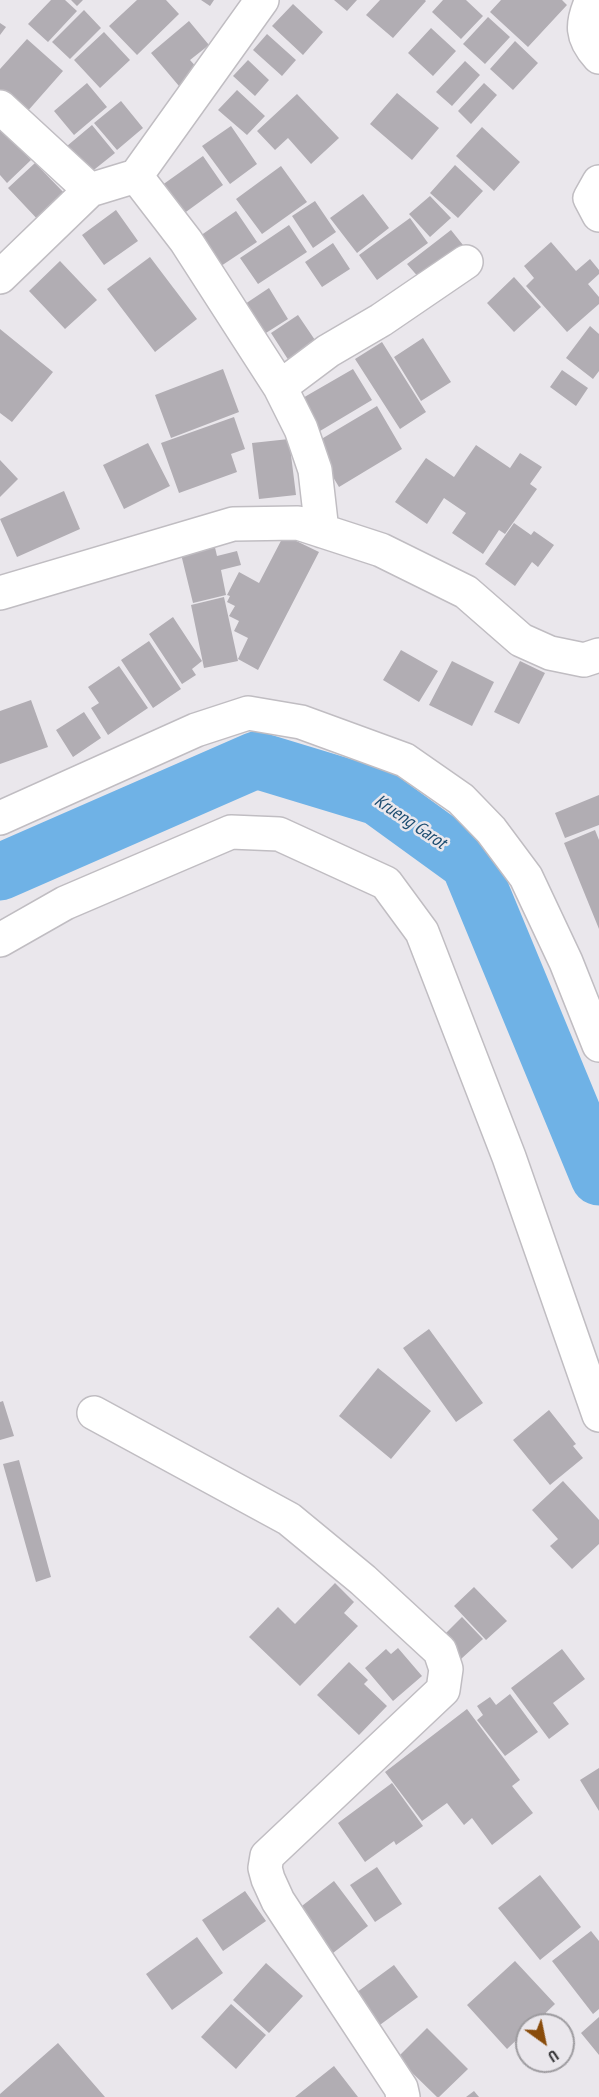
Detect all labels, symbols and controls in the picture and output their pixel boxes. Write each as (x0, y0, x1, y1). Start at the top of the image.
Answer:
water label: Krueng Garot (370, 790, 450, 854)
north arrow (515, 2013, 575, 2073)
text: U (545, 2046, 563, 2067)

